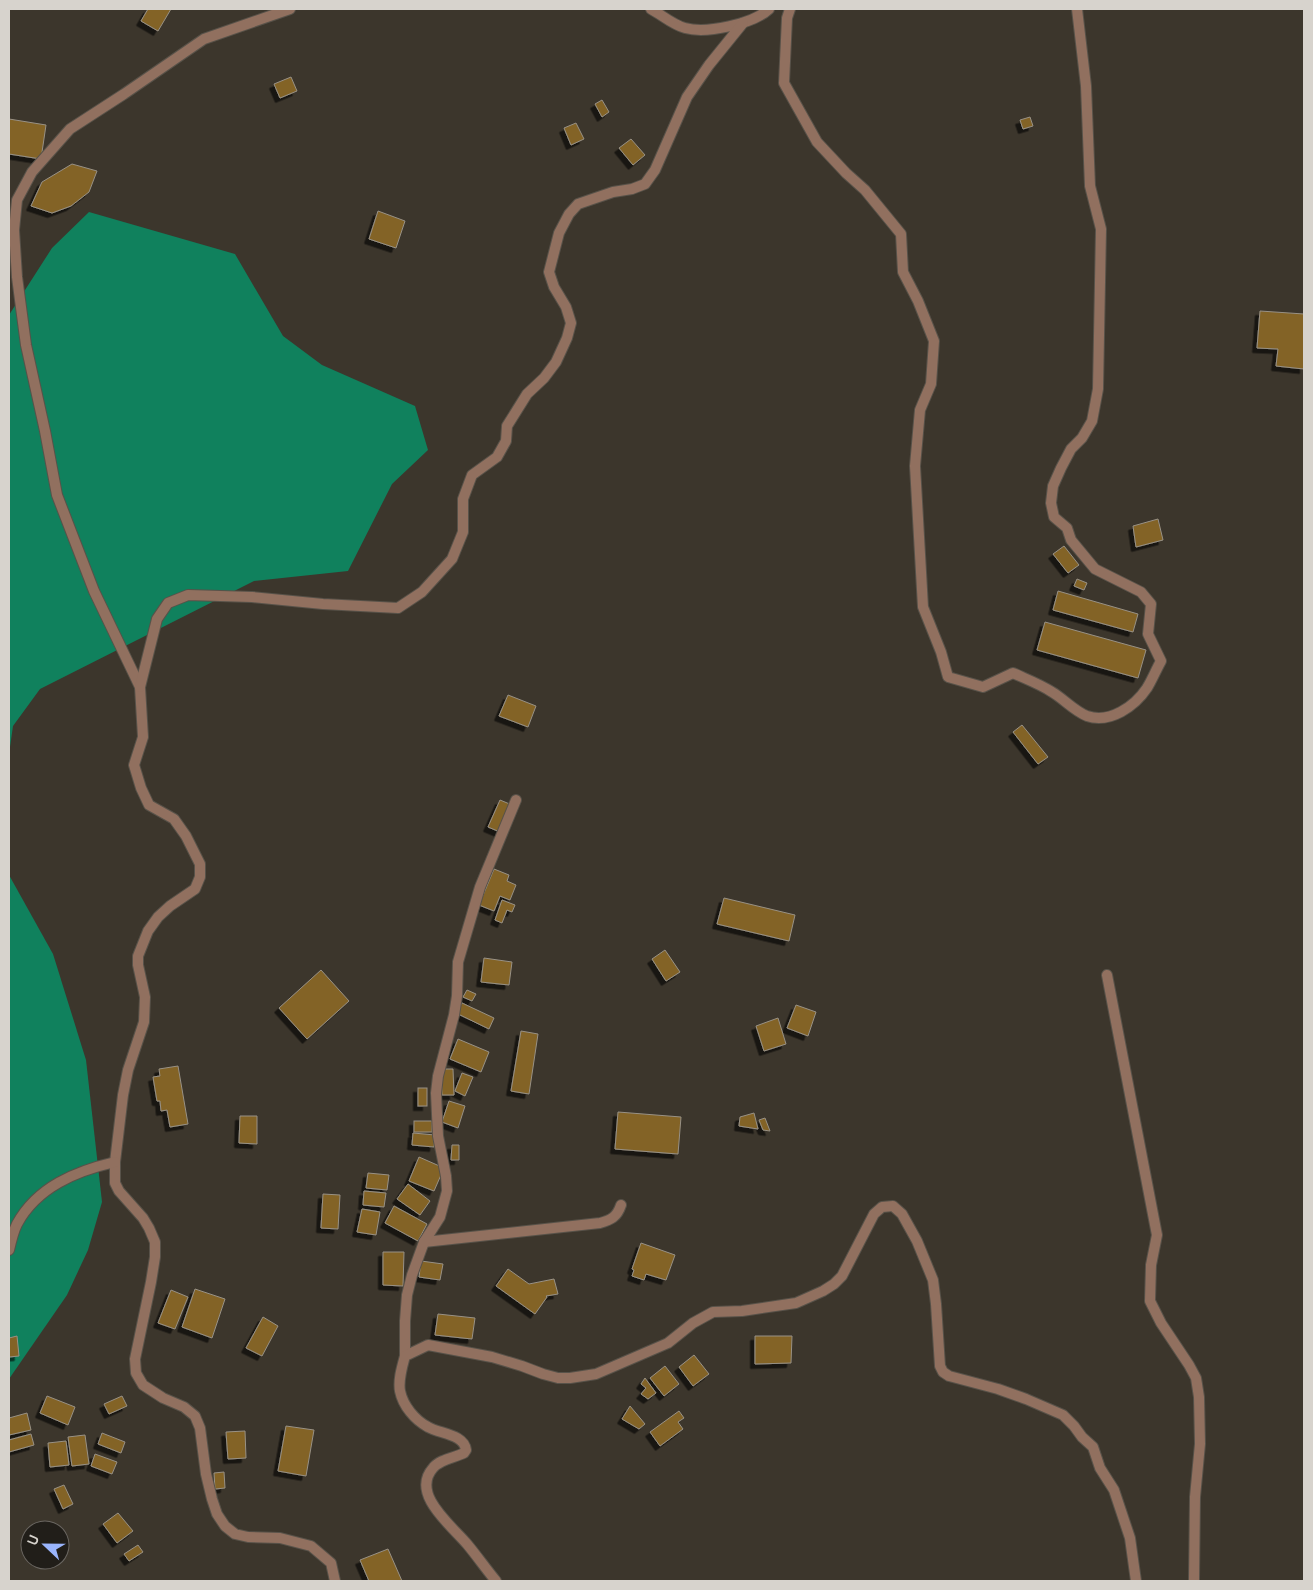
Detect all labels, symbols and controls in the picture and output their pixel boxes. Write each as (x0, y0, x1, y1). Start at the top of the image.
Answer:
north arrow (20, 1520, 70, 1570)
text: U (25, 1533, 44, 1548)

